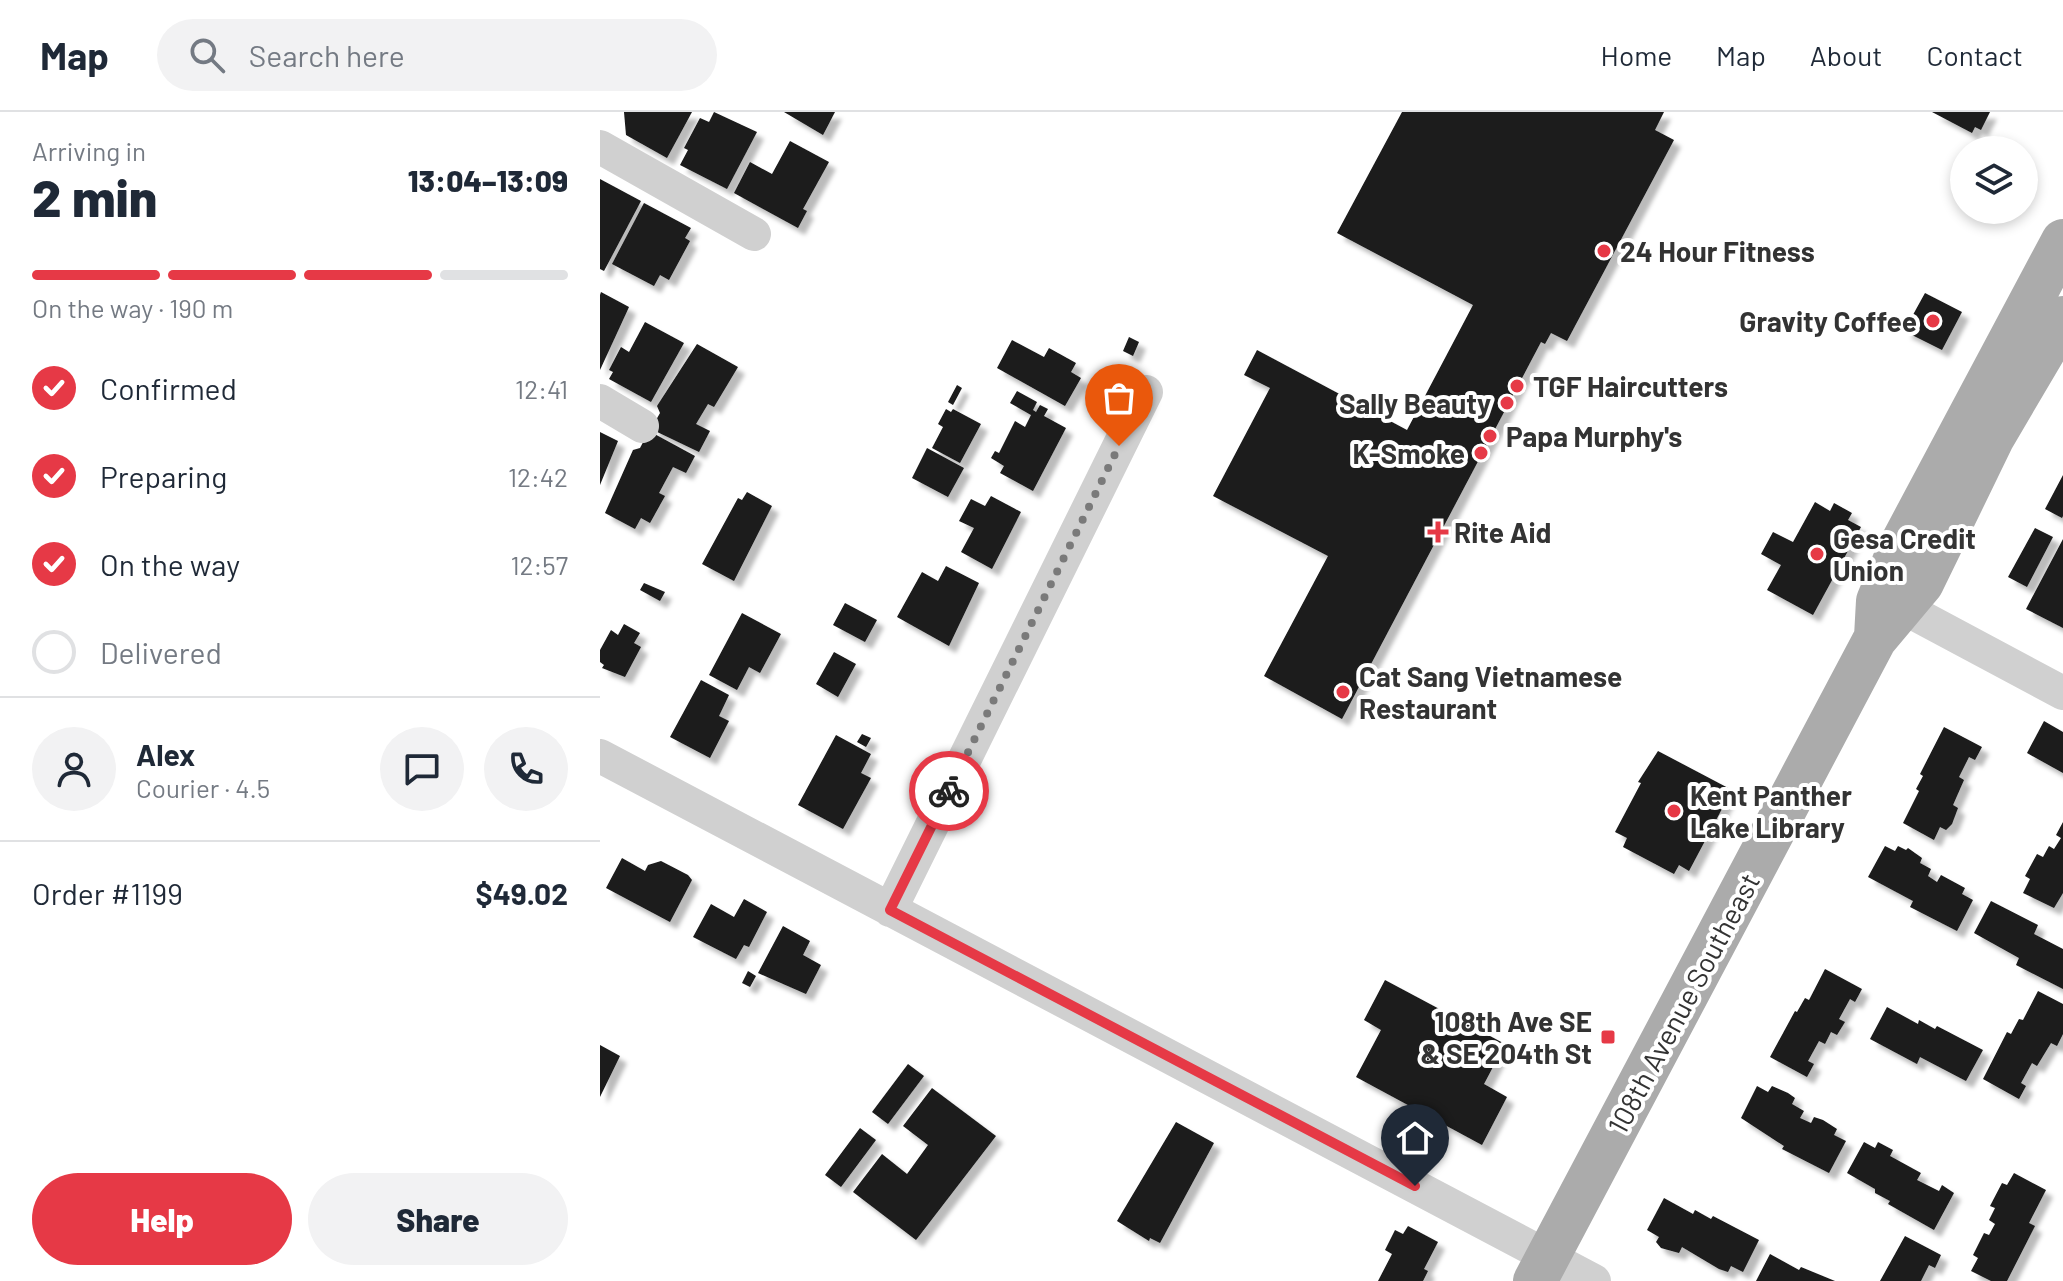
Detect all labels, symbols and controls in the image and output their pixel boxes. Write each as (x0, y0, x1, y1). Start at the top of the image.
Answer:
search box (157, 19, 717, 91)
text: Map (40, 32, 109, 78)
icon: search (185, 33, 229, 77)
text: Search here (249, 37, 405, 73)
text: Home (1601, 38, 1672, 72)
text: Map (1716, 38, 1766, 72)
text: About (1810, 38, 1882, 72)
text: Contact (1926, 38, 2023, 72)
text: Arriving in (32, 135, 146, 166)
map controls (1950, 136, 2038, 224)
button: layers (1950, 136, 2038, 224)
text: 13:04–13:09 (408, 162, 568, 198)
text: 2 min (32, 165, 157, 227)
place label: 24 Hour Fitness (1620, 234, 1815, 268)
marker: 24 Hour Fitness (1595, 242, 1613, 260)
text: On the way · 190 m (32, 292, 233, 323)
place label: Gravity Coffee (1739, 304, 1917, 338)
marker: Gravity Coffee (1924, 312, 1942, 330)
pin (1085, 364, 1153, 446)
icon: check (32, 366, 76, 410)
place label: TGF Haircutters (1533, 369, 1728, 403)
text: Confirmed (100, 370, 237, 406)
text: 12:41 (515, 373, 568, 404)
icon: bag (1097, 376, 1141, 420)
marker: TGF Haircutters (1508, 377, 1526, 395)
place label: Sally Beauty (1339, 386, 1491, 420)
marker: Sally Beauty (1498, 394, 1516, 412)
place label: Papa Murphy's (1506, 419, 1682, 453)
marker: Papa Murphy's (1481, 427, 1499, 445)
place label: K-Smoke (1353, 436, 1465, 470)
marker: K-Smoke (1472, 444, 1490, 462)
icon: check (32, 454, 76, 498)
text: Preparing (100, 458, 227, 494)
text: 12:42 (508, 461, 568, 492)
place label: Rite Aid (1454, 515, 1551, 549)
place label: Gesa Credit Union (1833, 521, 1976, 587)
marker: Rite Aid (1429, 523, 1447, 541)
icon: check (32, 542, 76, 586)
marker: Gesa Credit Union (1808, 545, 1826, 563)
text: On the way (100, 546, 240, 582)
text: 12:57 (510, 549, 568, 580)
text: Delivered (100, 634, 222, 670)
place label: Cat Sang Vietnamese Restaurant (1359, 659, 1622, 725)
marker: Cat Sang Vietnamese Restaurant (1334, 683, 1352, 701)
button: person (32, 727, 116, 811)
button: chat (380, 727, 464, 811)
button: phone (484, 727, 568, 811)
text: Alex (136, 736, 195, 772)
courier (909, 751, 989, 831)
icon: bike (927, 769, 971, 813)
text: Courier · 4.5 (136, 772, 270, 803)
place label: Kent Panther Lake Library (1690, 778, 1852, 844)
marker: Kent Panther Lake Library (1665, 802, 1683, 820)
street label: 108th Avenue Southeast (1600, 867, 1766, 1139)
text: Order #1199 (32, 875, 183, 911)
text: $49.02 (476, 875, 568, 911)
place label: 108th Ave SE & SE 204th St (1421, 1004, 1592, 1070)
marker: 108th Ave SE & SE 204th St (1599, 1028, 1617, 1046)
pin (1381, 1104, 1449, 1186)
icon: home (1393, 1116, 1437, 1160)
button: Help (32, 1173, 292, 1265)
button: Share (308, 1173, 568, 1265)

